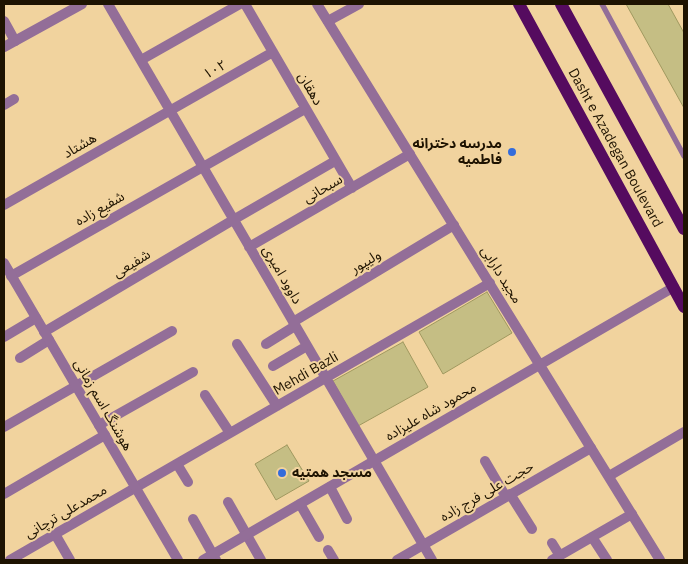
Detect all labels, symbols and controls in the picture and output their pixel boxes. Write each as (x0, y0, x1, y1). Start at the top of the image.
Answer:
street label: ۱۰۲ (200, 57, 230, 83)
street label: Dasht e Azadegan Boulevard (564, 65, 666, 231)
street label: دهقان (294, 70, 326, 108)
street label: هشتاد (60, 130, 100, 162)
place label: مدرسه دخترانه فاطمیه (412, 136, 502, 168)
marker: مدرسه دخترانه فاطمیه (506, 146, 518, 158)
street label: سبحانی (300, 171, 346, 207)
street label: شفیع زاده (72, 188, 128, 230)
street label: داوود امیری (259, 243, 305, 307)
street label: مجید دارابی (477, 243, 525, 307)
street label: شفیعی (110, 246, 154, 282)
street label: ولیپور (348, 247, 384, 277)
street label: Mehdi Bazli (270, 349, 342, 399)
street label: هوشنگ اسم زمانی (70, 356, 136, 454)
street label: محمود شاه علیزاده (382, 379, 480, 445)
street label: حجت علی فرج زاده (437, 458, 537, 526)
place label: مسجد همتیه (292, 465, 372, 481)
marker: مسجد همتیه (276, 467, 288, 479)
street label: محمدعلی ترچانی (22, 482, 110, 542)

